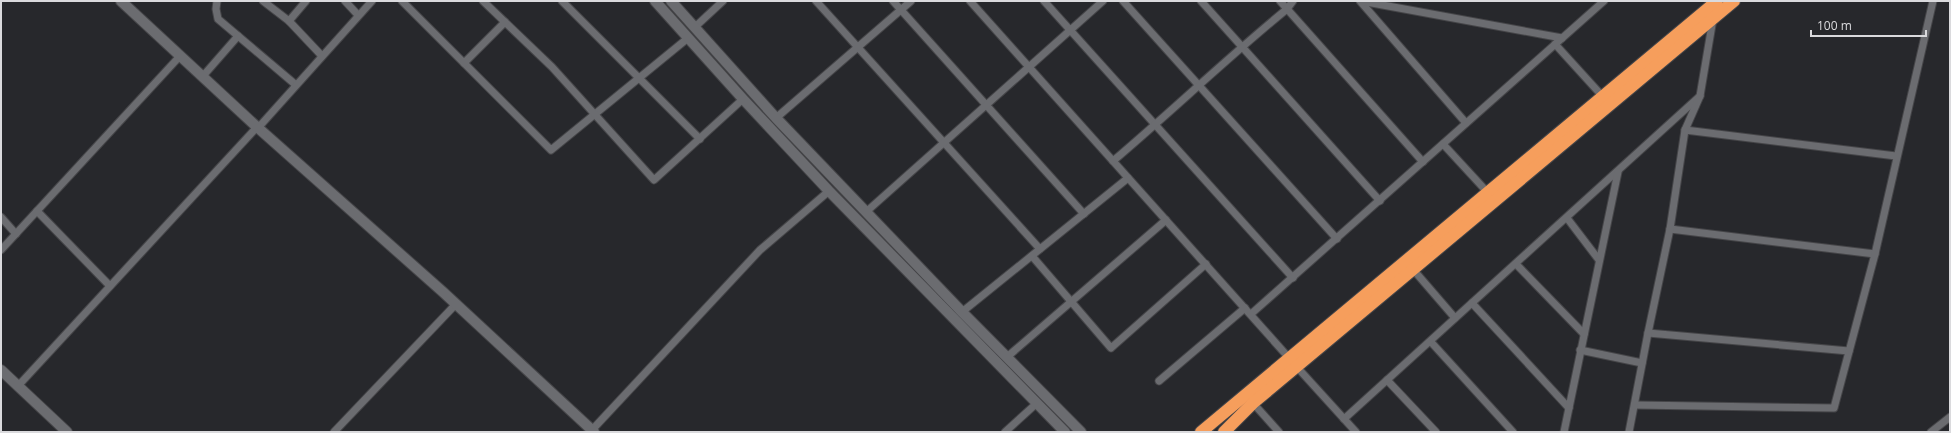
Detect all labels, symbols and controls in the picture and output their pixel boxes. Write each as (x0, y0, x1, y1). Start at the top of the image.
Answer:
scale bar (1811, 12, 1926, 38)
text: 100 m (1817, 17, 1852, 34)

